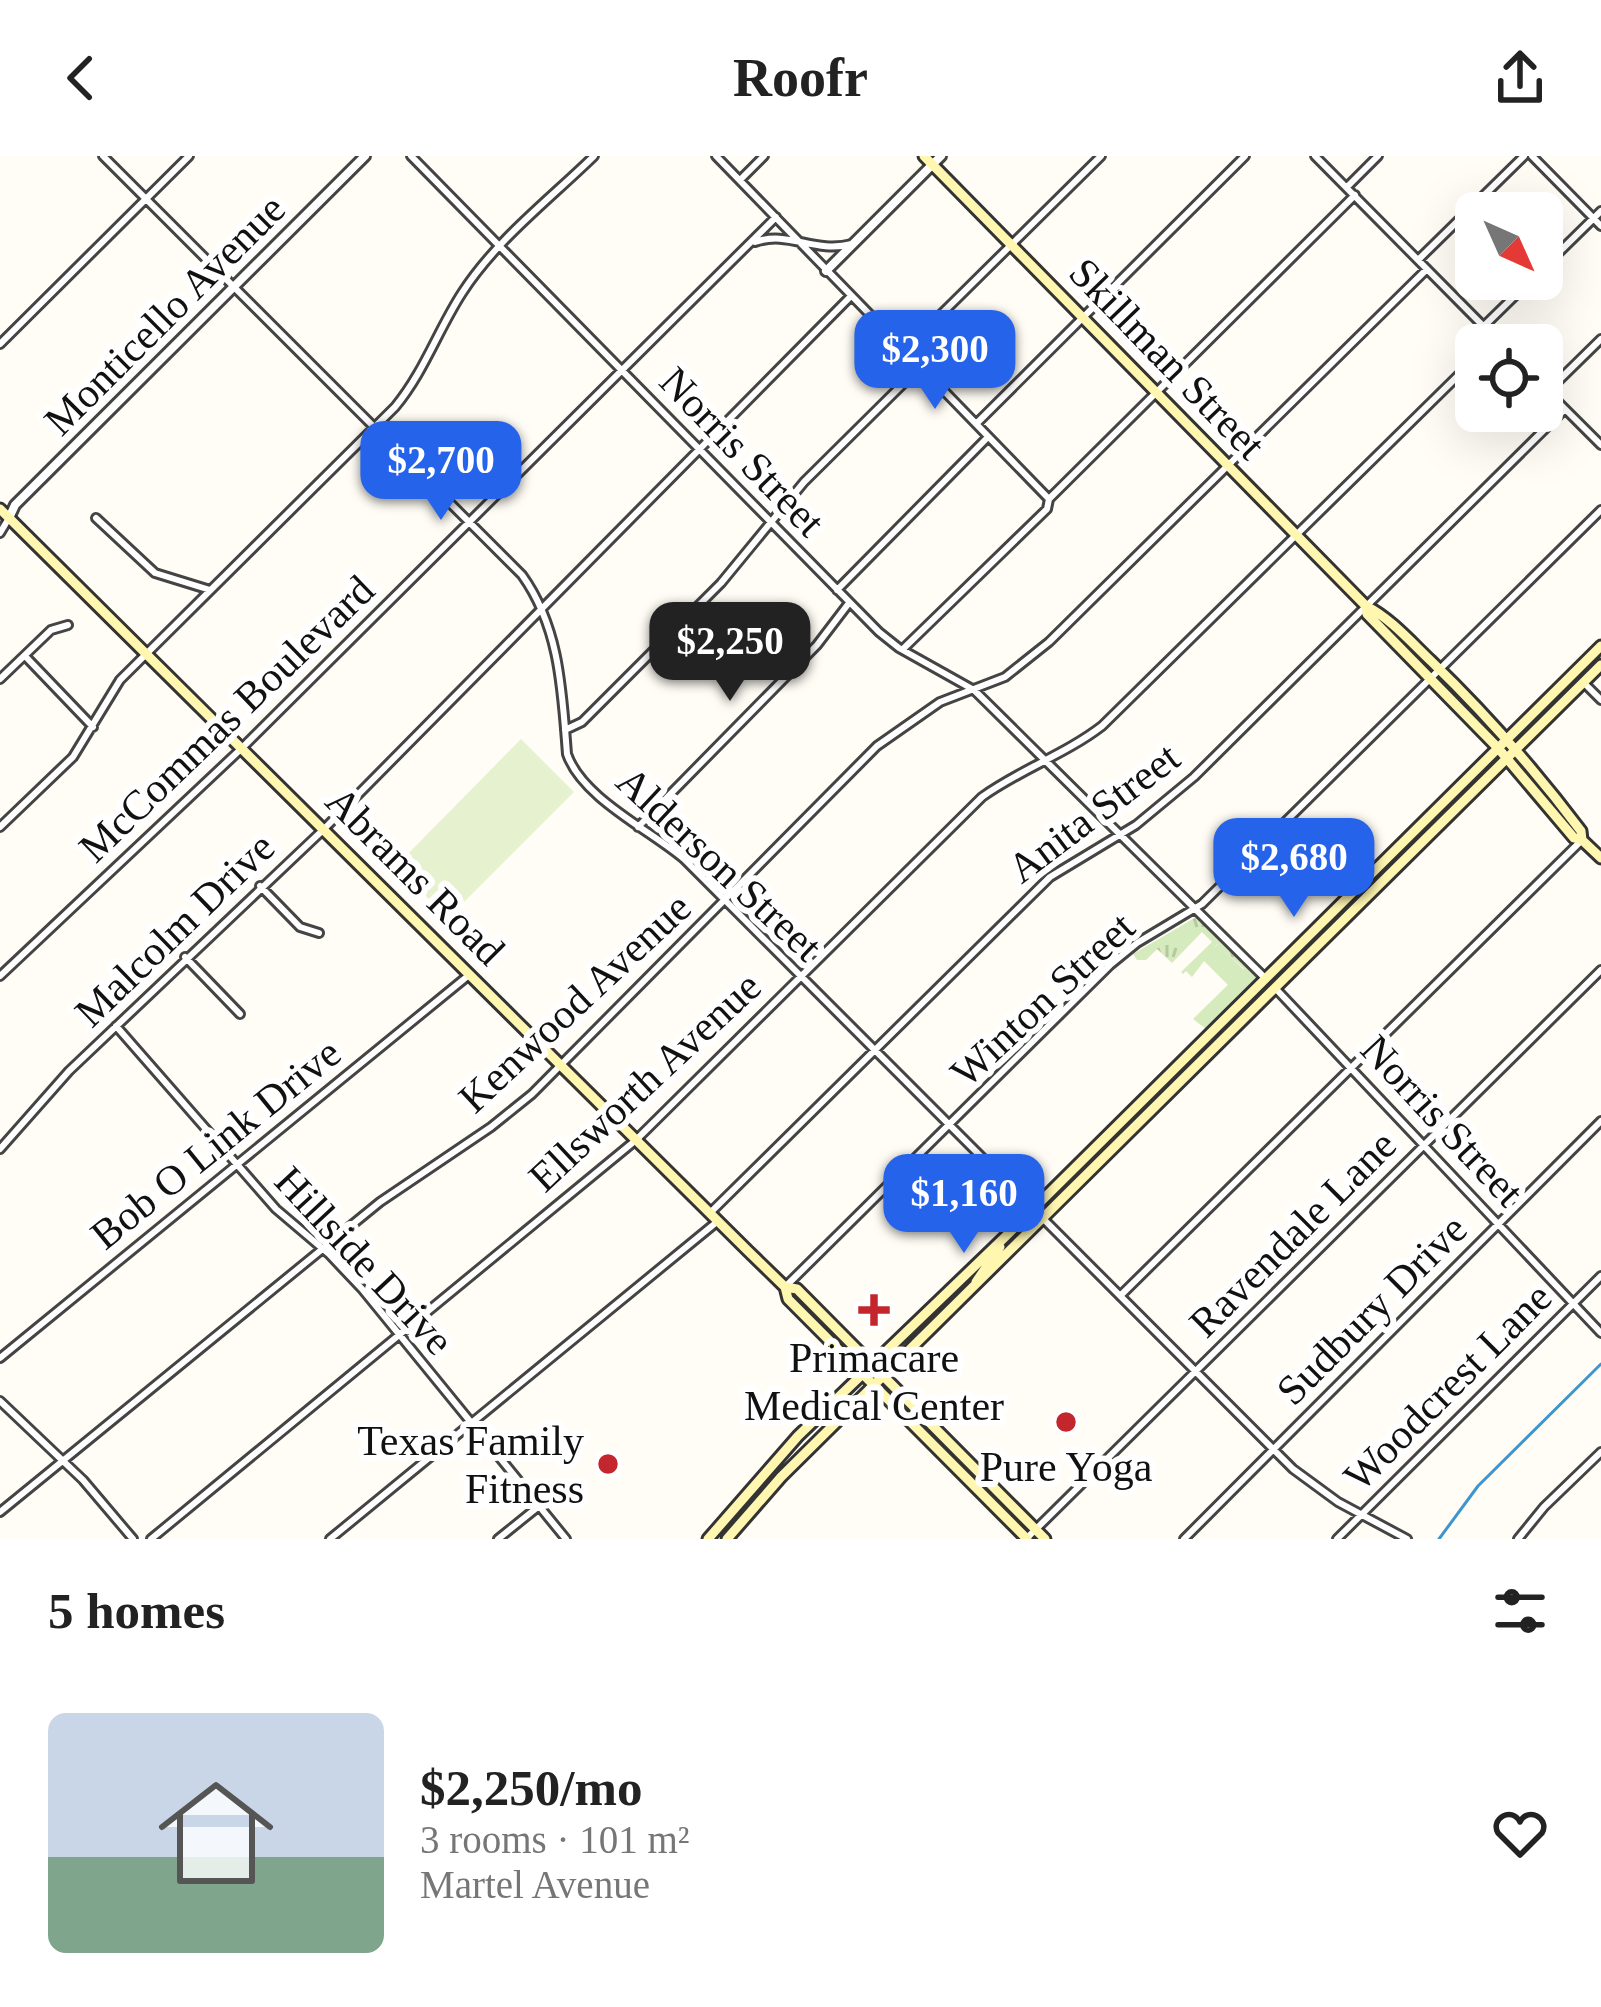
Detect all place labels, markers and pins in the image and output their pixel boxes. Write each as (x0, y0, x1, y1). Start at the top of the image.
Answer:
pin: $2,300 (837, 310, 1033, 412)
pin: $2,700 (343, 421, 539, 523)
pin: $2,250 (632, 602, 828, 704)
pin: $2,680 (1196, 818, 1392, 920)
pin: $1,160 (866, 1154, 1062, 1256)
marker: Primacare Medical Center (858, 1294, 890, 1326)
place label: Primacare Medical Center (744, 1335, 1004, 1429)
marker: Pure Yoga (1053, 1409, 1079, 1435)
place label: Texas Family Fitness (357, 1418, 584, 1512)
place label: Pure Yoga (980, 1444, 1153, 1490)
marker: Texas Family Fitness (595, 1451, 621, 1477)

